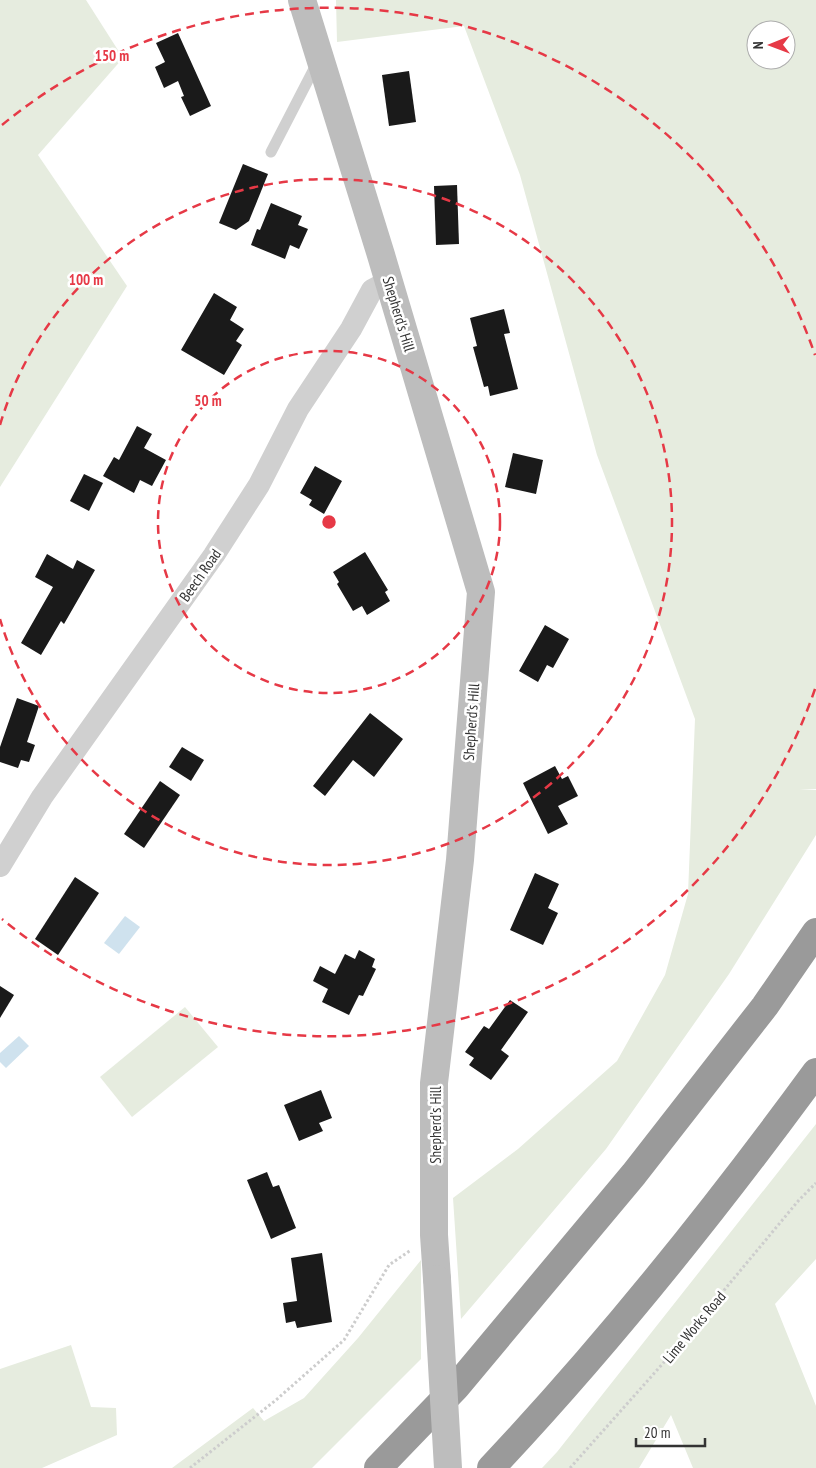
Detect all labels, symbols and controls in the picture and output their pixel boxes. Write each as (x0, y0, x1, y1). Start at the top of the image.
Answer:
north arrow (746, 20, 796, 70)
text: N (749, 41, 767, 49)
text: 150 m (95, 46, 129, 65)
text: 100 m (69, 270, 103, 289)
street label: Shepherd's Hill (379, 274, 420, 354)
text: 50 m (194, 391, 222, 410)
centre of rings (320, 513, 338, 531)
street label: Beech Road (175, 545, 225, 605)
street label: Shepherd's Hill (459, 682, 483, 761)
street label: Shepherd's Hill (426, 1086, 445, 1164)
street label: Lime Works Road (658, 1287, 730, 1367)
scale bar (636, 1416, 705, 1448)
text: 20 m (644, 1423, 670, 1442)

